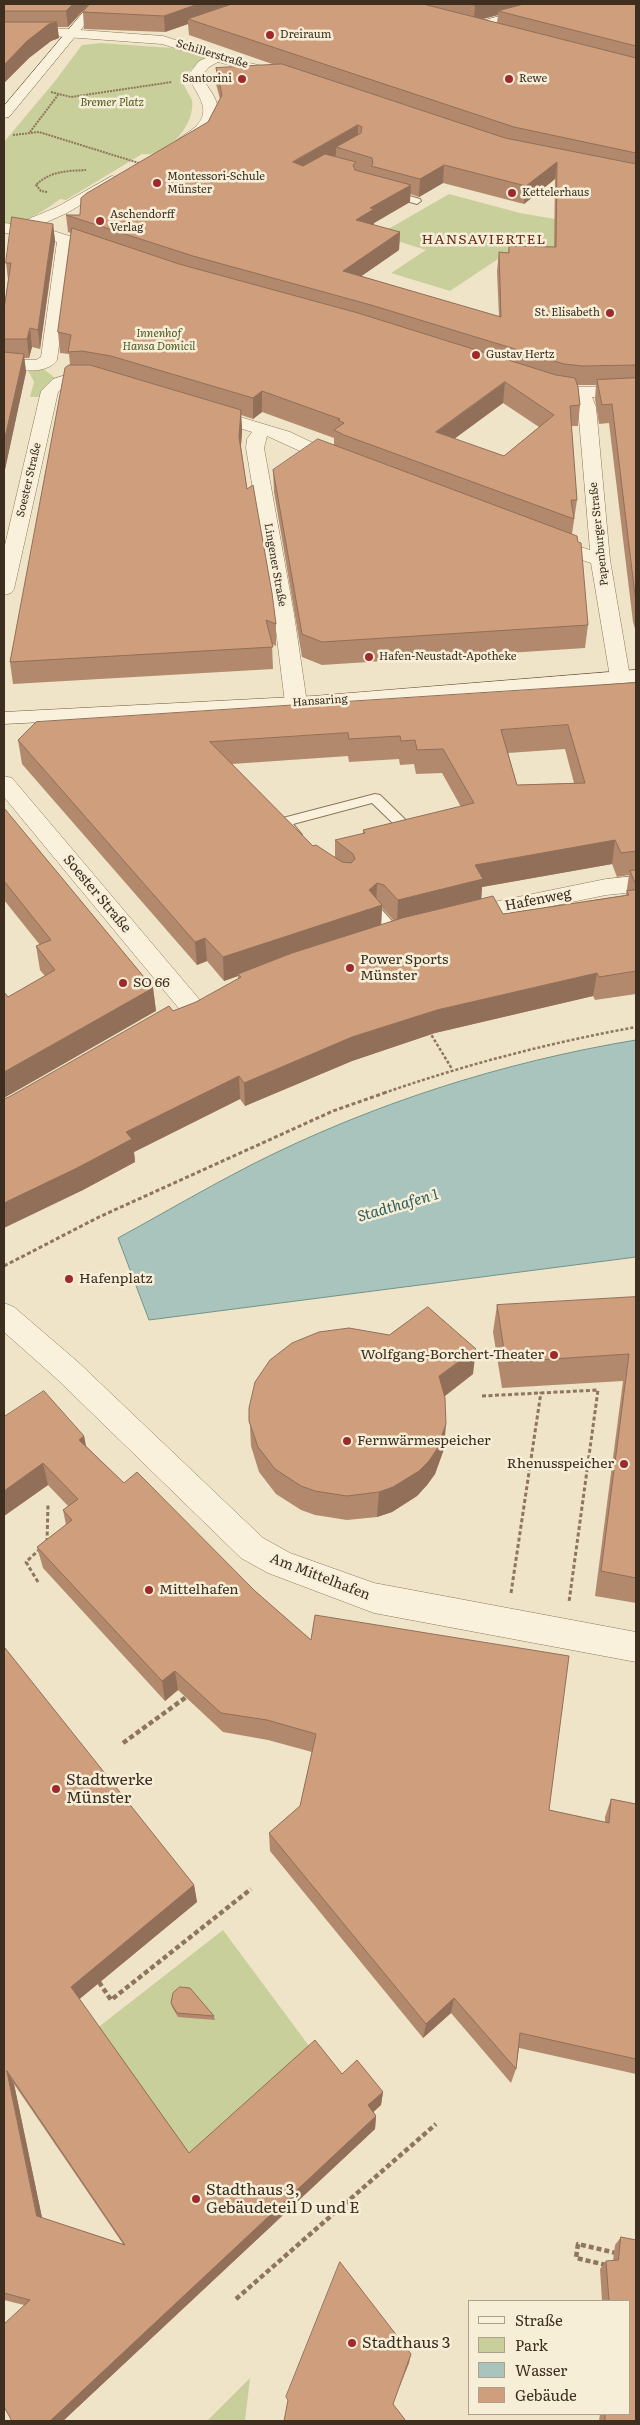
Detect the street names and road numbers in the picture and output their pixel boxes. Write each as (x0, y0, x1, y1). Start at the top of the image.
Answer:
street label: Schillerstraße (175, 37, 249, 71)
street label: Soester Straße (14, 442, 44, 518)
street label: Papenburger Straße (587, 481, 611, 587)
street label: Lingener Straße (261, 522, 289, 608)
street label: Hansaring (292, 692, 348, 710)
street label: Soester Straße (60, 852, 134, 936)
street label: Hafenweg (503, 885, 573, 915)
street label: Am Mittelhafen (267, 1550, 373, 1604)

